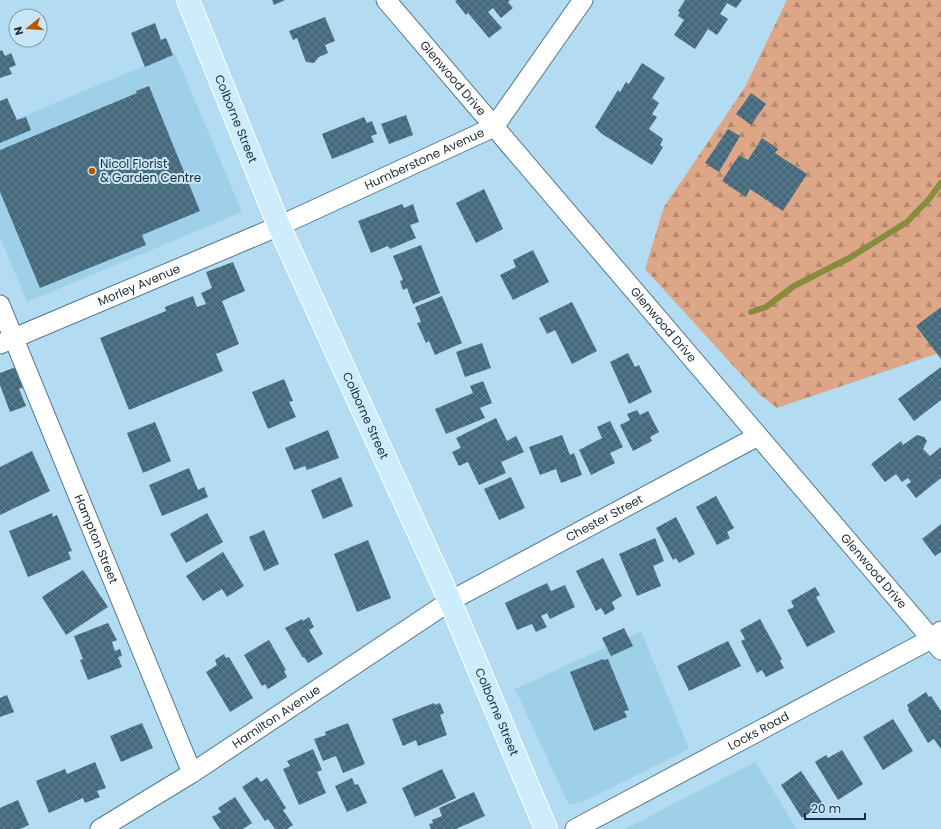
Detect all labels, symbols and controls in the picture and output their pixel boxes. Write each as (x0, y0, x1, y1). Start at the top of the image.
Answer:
north arrow (8, 8, 48, 48)
text: N (10, 25, 27, 37)
street label: Glenwood Drive (416, 37, 490, 119)
street label: Colborne Street (211, 72, 262, 165)
street label: Humberstone Avenue (361, 124, 487, 194)
place label: Nicol Florist & Garden Centre (100, 155, 201, 186)
marker: Nicol Florist & Garden Centre (87, 166, 97, 176)
street label: Morley Avenue (95, 260, 183, 310)
street label: Glenwood Drive (627, 283, 701, 366)
street label: Colborne Street (339, 369, 393, 462)
street label: Chester Street (563, 490, 646, 545)
street label: Hampton Street (71, 492, 122, 586)
street label: Glenwood Drive (837, 530, 911, 612)
street label: Colborne Street (471, 665, 523, 758)
street label: Hamilton Avenue (229, 681, 323, 752)
street label: Locks Road (725, 707, 792, 754)
scale bar (805, 795, 865, 821)
text: 20 m (811, 800, 841, 817)

